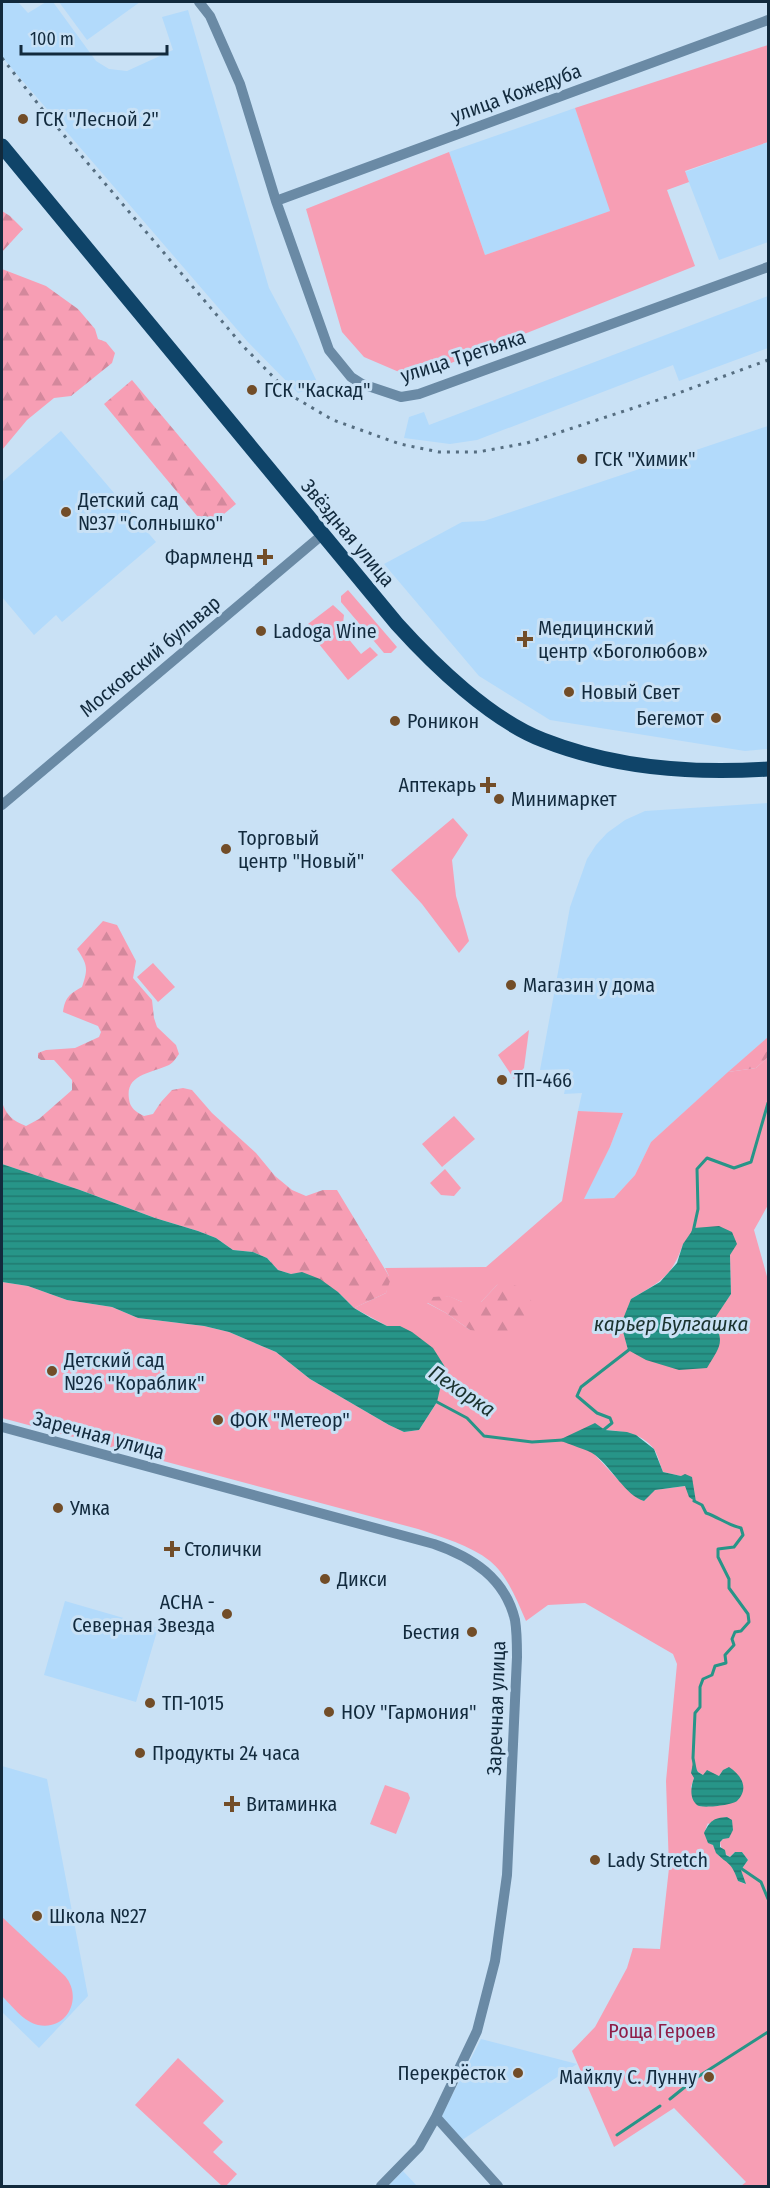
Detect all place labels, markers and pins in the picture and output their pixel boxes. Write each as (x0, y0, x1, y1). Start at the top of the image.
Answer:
place label: ГСК "Лесной 2" (35, 107, 159, 131)
marker: ГСК "Лесной 2" (16, 112, 30, 126)
place label: ГСК "Каскад" (264, 378, 371, 402)
marker: ГСК "Каскад" (245, 383, 259, 397)
place label: ГСК "Химик" (594, 447, 696, 471)
marker: ГСК "Химик" (575, 452, 589, 466)
place label: Детский сад №37 "Солнышко" (77, 488, 223, 535)
marker: Детский сад №37 "Солнышко" (59, 505, 73, 519)
place label: Фармленд (165, 545, 253, 569)
marker: Фармленд (258, 550, 272, 564)
place label: Медицинский центр «Боголюбов» (538, 616, 708, 663)
place label: Ladoga Wine (273, 619, 377, 643)
marker: Ladoga Wine (254, 624, 268, 638)
marker: Медицинский центр «Боголюбов» (516, 630, 534, 648)
place label: Новый Свет (581, 680, 681, 704)
marker: Новый Свет (562, 685, 576, 699)
place label: Бегемот (636, 706, 705, 730)
place label: Роникон (407, 709, 479, 733)
marker: Бегемот (709, 711, 723, 725)
marker: Роникон (388, 714, 402, 728)
place label: Аптекарь (399, 773, 476, 797)
marker: Аптекарь (481, 778, 495, 792)
place label: Минимаркет (511, 787, 618, 811)
marker: Минимаркет (492, 792, 506, 806)
place label: Торговый центр "Новый" (238, 826, 364, 873)
marker: Торговый центр "Новый" (219, 842, 233, 856)
place label: Магазин у дома (523, 973, 655, 997)
marker: Магазин у дома (504, 978, 518, 992)
place label: ТП-466 (514, 1068, 572, 1092)
marker: ТП-466 (495, 1073, 509, 1087)
place label: Детский сад №26 "Кораблик" (63, 1348, 204, 1395)
marker: Детский сад №26 "Кораблик" (45, 1364, 59, 1378)
place label: ФОК "Метеор" (230, 1408, 350, 1432)
marker: ФОК "Метеор" (211, 1413, 225, 1427)
place label: Умка (69, 1496, 110, 1520)
marker: Умка (51, 1501, 65, 1515)
place label: Столички (184, 1537, 262, 1561)
marker: Столички (165, 1542, 179, 1556)
place label: Дикси (336, 1567, 387, 1591)
marker: Дикси (318, 1572, 332, 1586)
place label: АСНА - Северная Звезда (72, 1590, 215, 1637)
marker: АСНА - Северная Звезда (220, 1607, 234, 1621)
place label: Бестия (402, 1620, 460, 1644)
marker: Бестия (465, 1625, 479, 1639)
place label: ТП-1015 (162, 1691, 224, 1715)
marker: ТП-1015 (143, 1696, 157, 1710)
place label: НОУ "Гармония" (341, 1700, 477, 1724)
marker: НОУ "Гармония" (322, 1705, 336, 1719)
place label: Продукты 24 часа (152, 1741, 300, 1765)
marker: Продукты 24 часа (133, 1746, 147, 1760)
place label: Витаминка (246, 1792, 337, 1816)
marker: Витаминка (223, 1795, 241, 1813)
place label: Lady Stretch (607, 1848, 708, 1872)
marker: Lady Stretch (588, 1853, 602, 1867)
place label: Школа №27 (49, 1904, 147, 1928)
marker: Школа №27 (30, 1909, 44, 1923)
place label: Перекрёсток (398, 2061, 507, 2085)
place label: Майклу С. Лунну (559, 2065, 697, 2089)
marker: Перекрёсток (511, 2066, 525, 2080)
marker: Майклу С. Лунну (702, 2070, 716, 2084)

